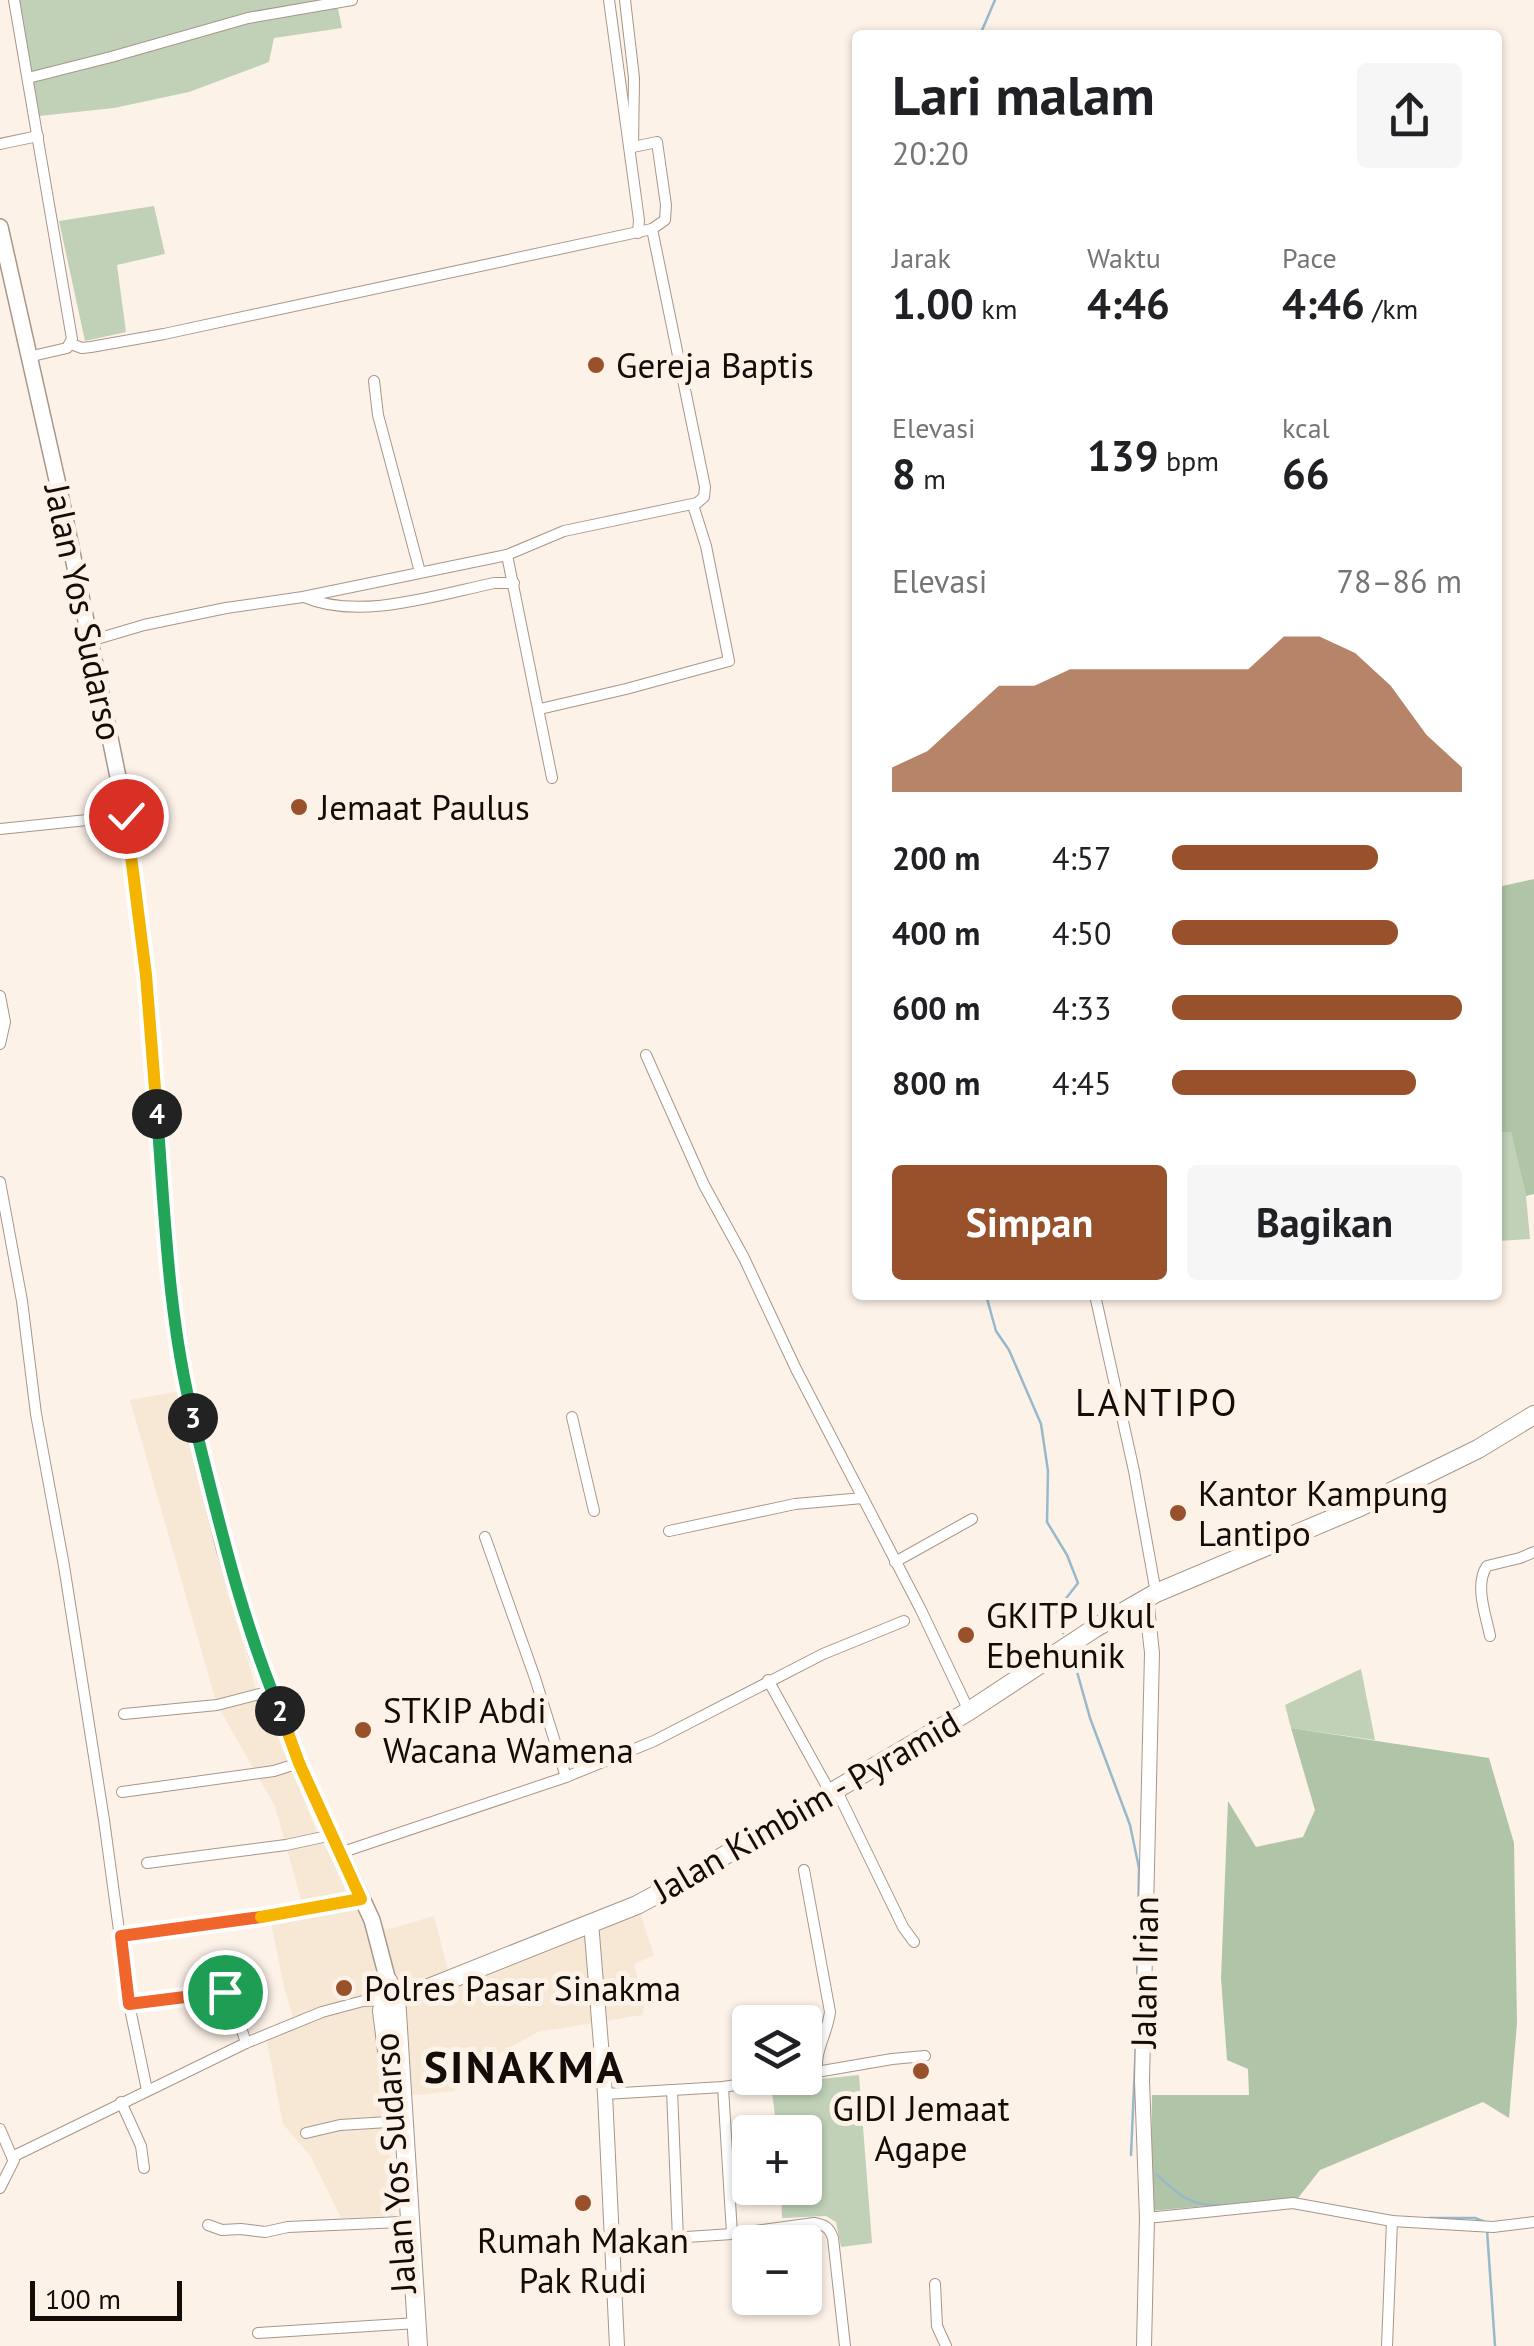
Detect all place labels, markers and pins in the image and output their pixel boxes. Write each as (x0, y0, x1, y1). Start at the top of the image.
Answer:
place label: Gereja Baptis (616, 342, 814, 388)
marker: Gereja Baptis (585, 354, 607, 376)
pin (84, 774, 169, 859)
place label: Jemaat Paulus (317, 784, 530, 830)
marker: Jemaat Paulus (288, 796, 310, 818)
pin: 4 (132, 1089, 182, 1139)
pin: 3 (168, 1393, 218, 1443)
place label: Kantor Kampung Lantipo (1198, 1470, 1448, 1556)
marker: Kantor Kampung Lantipo (1167, 1502, 1189, 1524)
place label: GKITP Ukul Ebehunik (986, 1592, 1155, 1678)
marker: GKITP Ukul Ebehunik (955, 1624, 977, 1646)
pin: 2 (255, 1686, 305, 1736)
place label: STKIP Abdi Wacana Wamena (383, 1687, 634, 1773)
marker: STKIP Abdi Wacana Wamena (352, 1719, 374, 1741)
pin (183, 1950, 268, 2035)
place label: Polres Pasar Sinakma (364, 1965, 681, 2011)
marker: Polres Pasar Sinakma (333, 1977, 355, 1999)
marker: GIDI Jemaat Agape (910, 2060, 932, 2082)
place label: GIDI Jemaat Agape (833, 2085, 1010, 2171)
marker: Rumah Makan Pak Rudi (572, 2192, 594, 2214)
place label: Rumah Makan Pak Rudi (477, 2217, 689, 2303)

